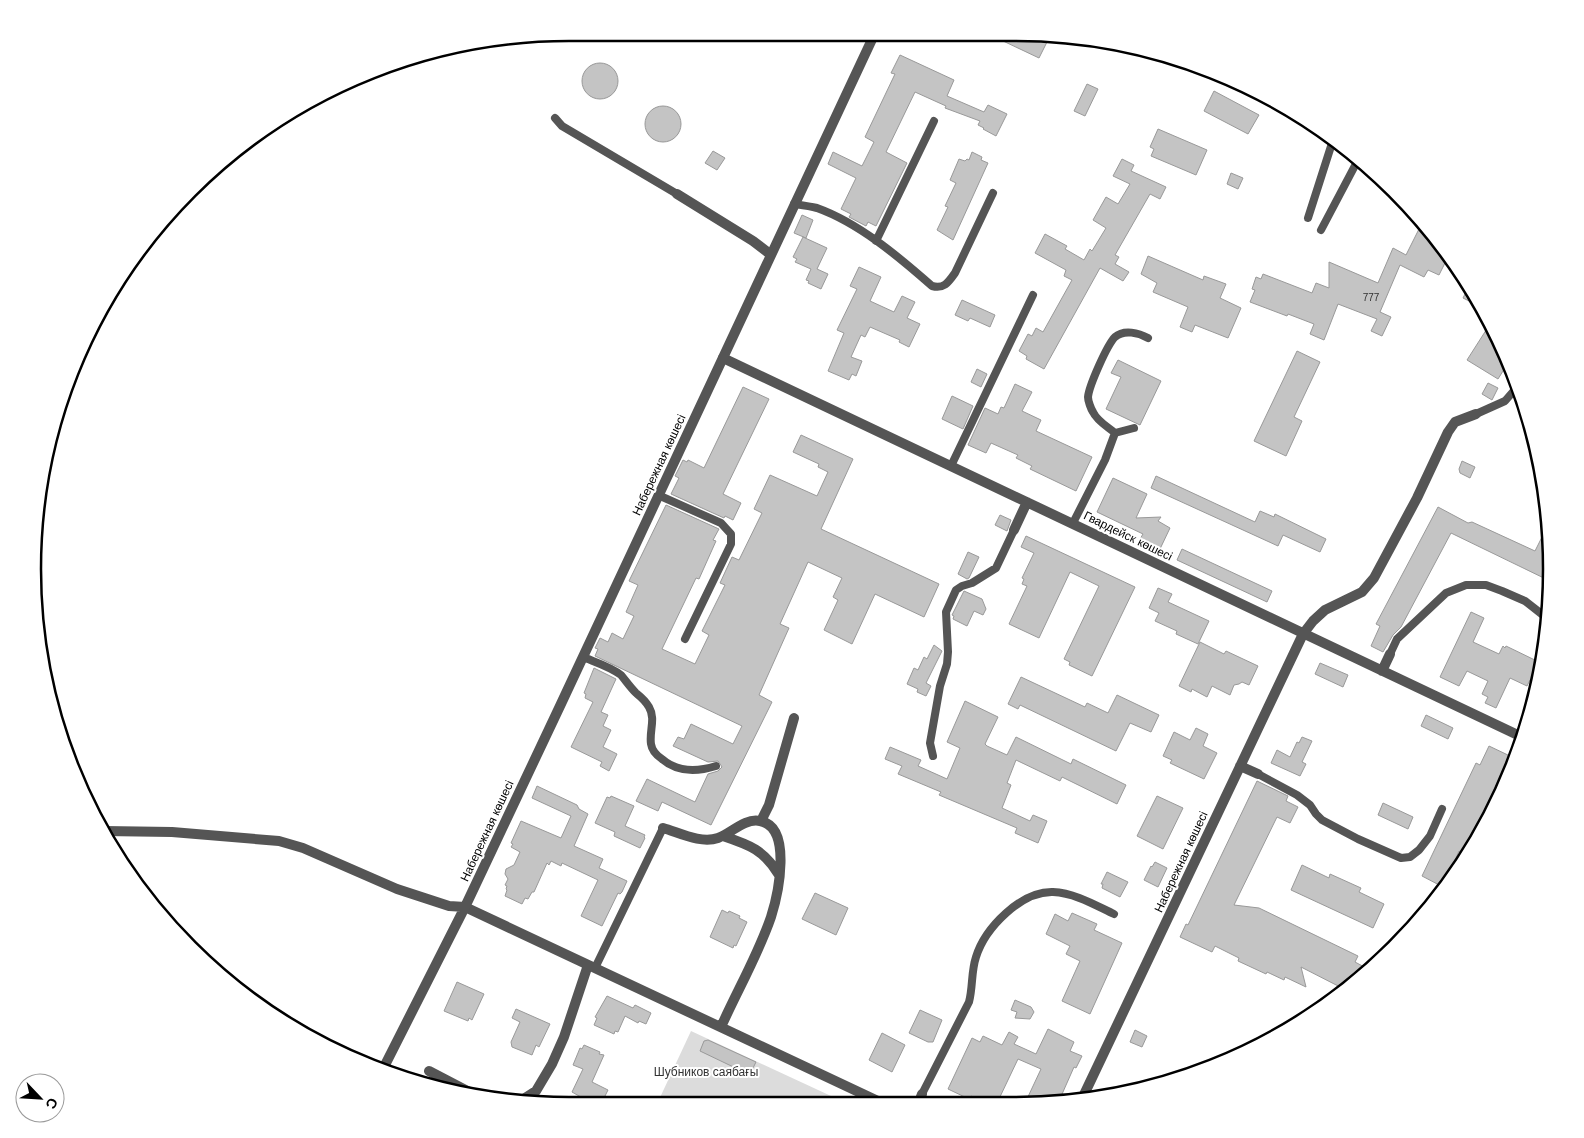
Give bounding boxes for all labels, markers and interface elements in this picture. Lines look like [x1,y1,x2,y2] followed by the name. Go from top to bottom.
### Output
[1363,292,1380,303] house number: 777
[629,412,689,518] street label: Набережная көшесі
[1081,508,1175,564] street label: Гвардейск көшесі
[457,778,517,884] street label: Набережная көшесі
[1151,809,1211,915] street label: Набережная көшесі
[654,1065,758,1079] park label: Шубников саябағы
[15,1073,65,1123] north arrow
[42,1096,61,1111] text: С

